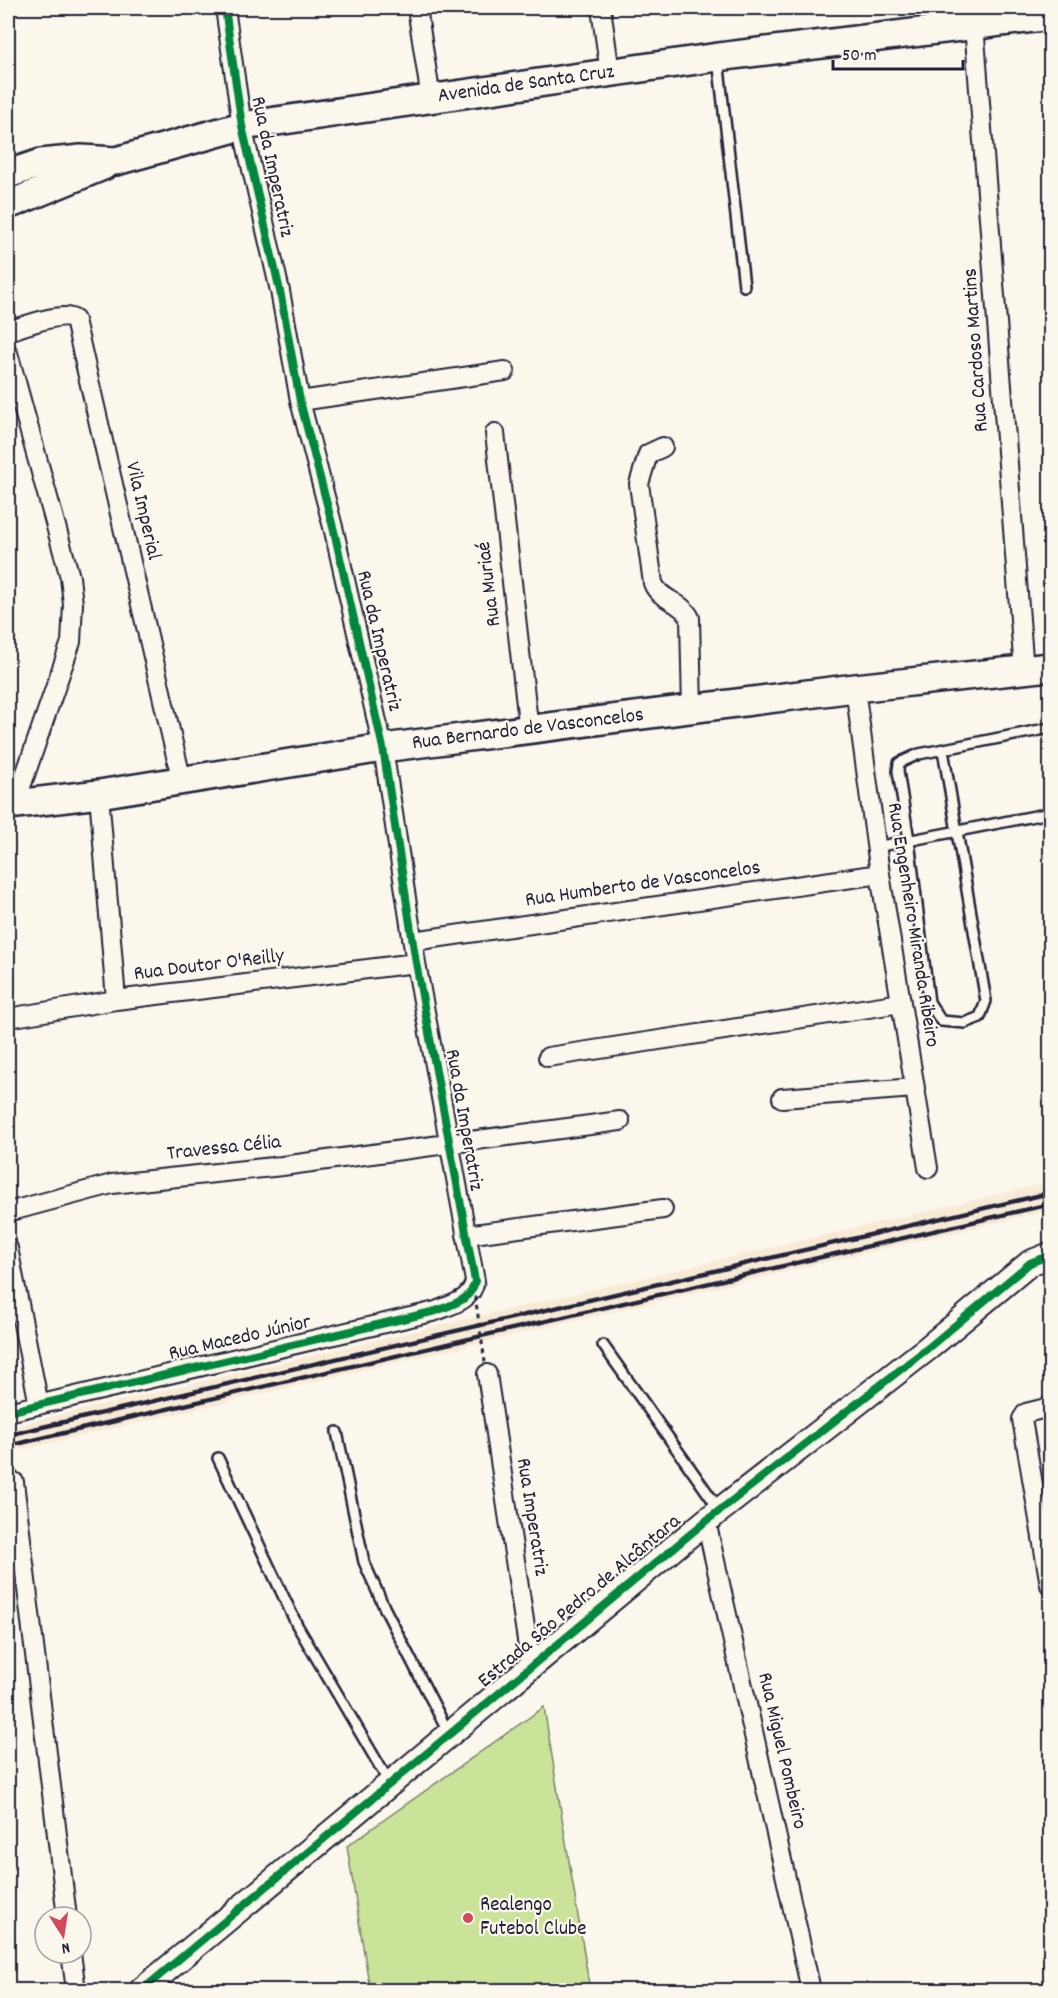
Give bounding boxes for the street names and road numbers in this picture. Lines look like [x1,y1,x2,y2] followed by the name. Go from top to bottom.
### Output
[436,58,616,112] street label: Avenida de Santa Cruz
[241,94,301,240] street label: Rua da Imperatriz
[956,267,998,433] street label: Rua Cardoso Martins
[116,459,168,563] street label: Vila Imperial
[470,540,510,628] street label: Rua Muriaé
[347,568,409,714] street label: Rua da Imperatriz
[410,701,646,759] street label: Rua Bernardo de Vasconcelos
[878,801,946,1049] street label: Rua Engenheiro Miranda Ribeiro
[523,854,763,916] street label: Rua Humberto de Vasconcelos
[132,942,286,990] street label: Rua Doutor O'Reilly
[436,1047,490,1193] street label: Rua da Imperatriz
[165,1128,284,1170] street label: Travessa Célia
[166,1308,314,1370] street label: Rua Macedo Júnior
[507,1456,555,1578] street label: Rua Imperatriz
[472,1507,689,1696] street label: Estrada São Pedro de Alcântara
[748,1670,814,1832] street label: Rua Miguel Pombeiro

